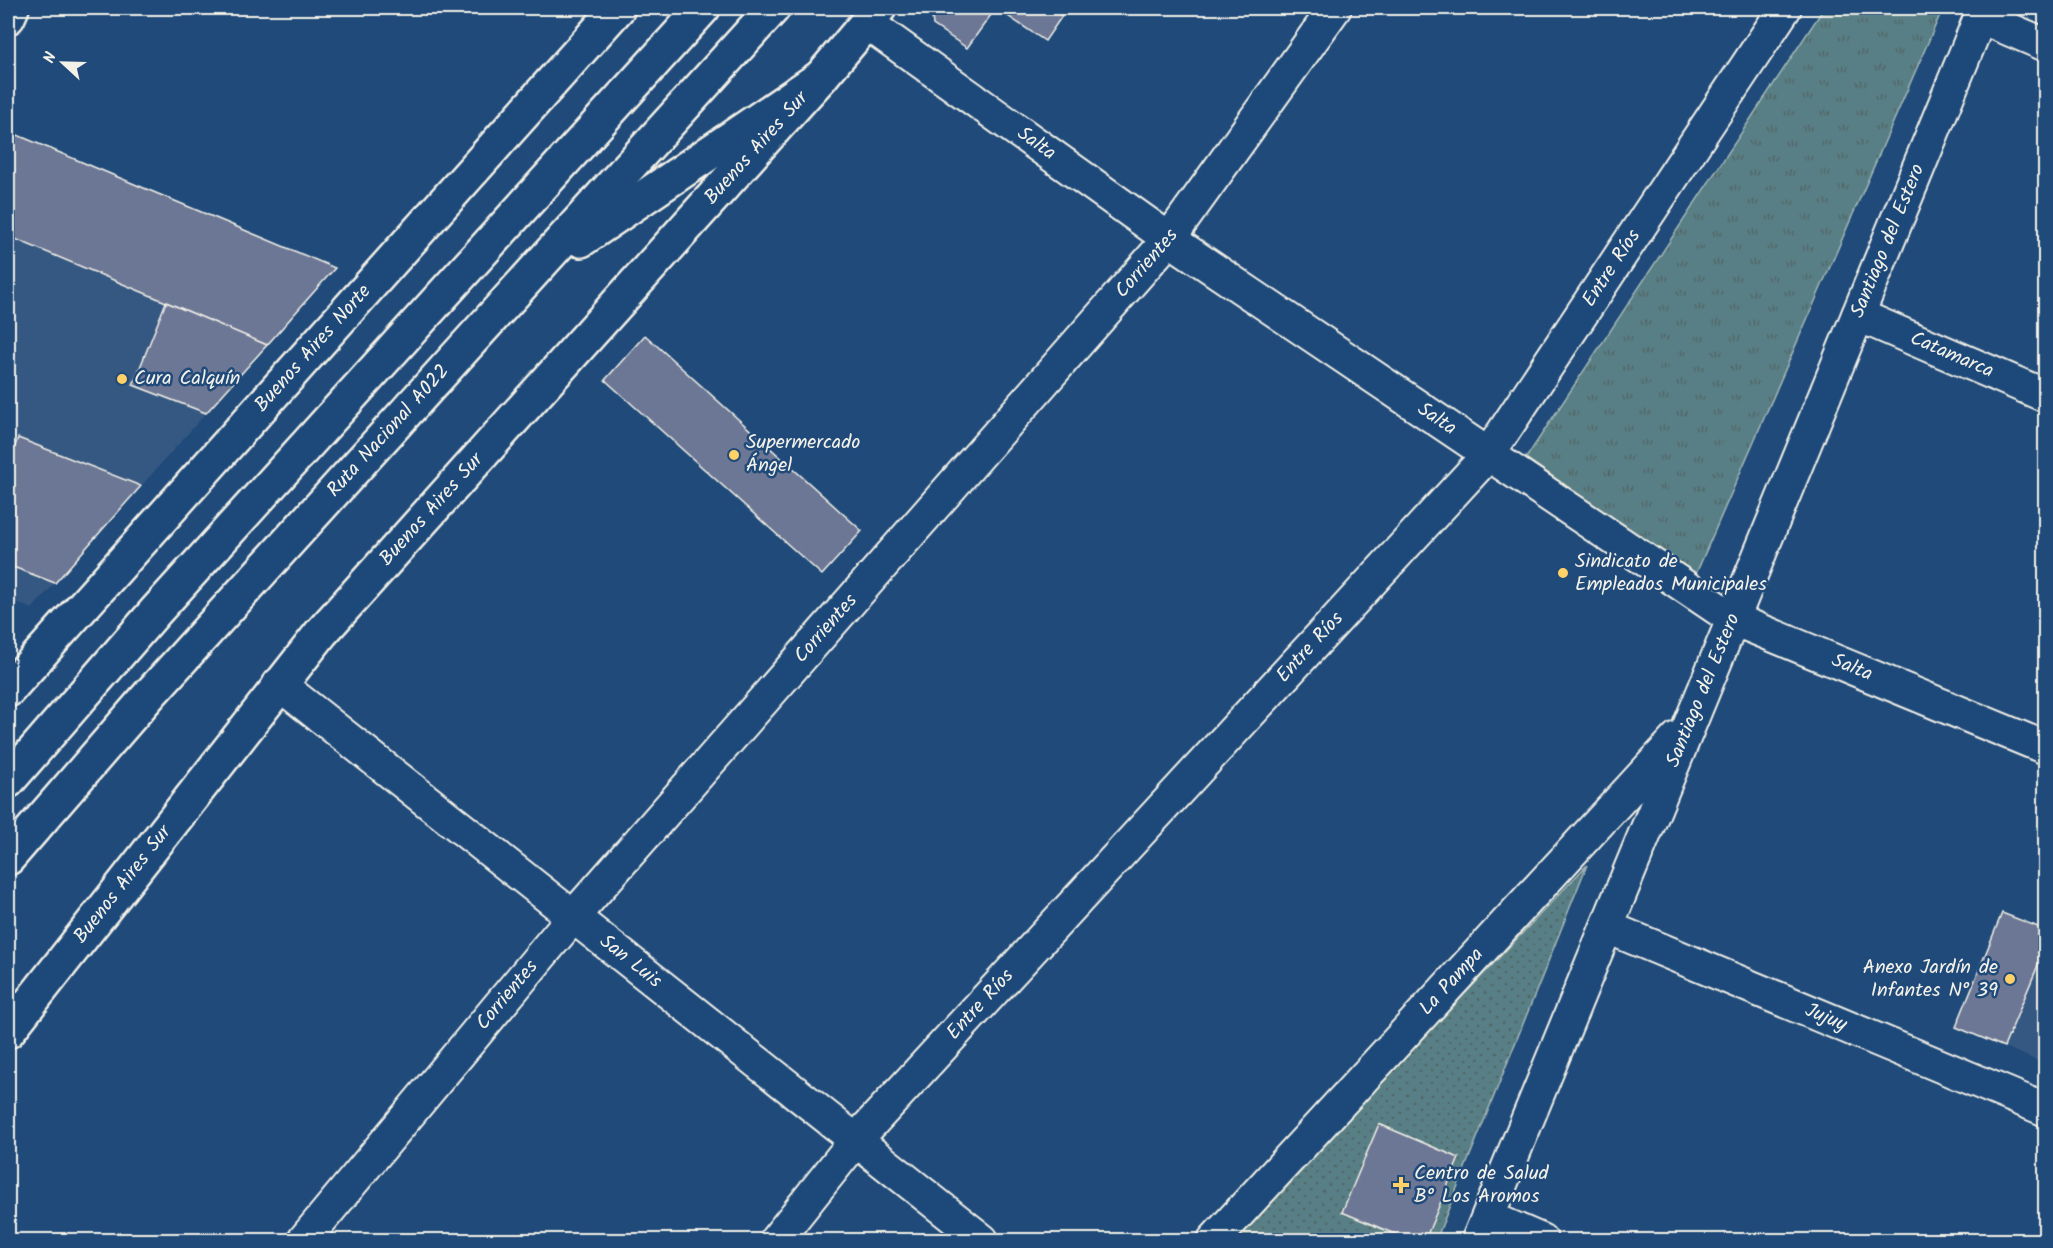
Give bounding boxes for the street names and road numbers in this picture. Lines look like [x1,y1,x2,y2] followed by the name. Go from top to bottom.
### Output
[697,83,818,213] street label: Buenos Aires Sur
[1010,119,1063,169] street label: Salta
[1842,159,1934,323] street label: Santiago del Estero
[1107,222,1187,306] street label: Corrientes
[1574,223,1650,314] street label: Entre Ríos
[247,277,380,420] street label: Buenos Aires Norte
[1905,323,1999,388] street label: Catamarca
[320,357,458,505] street label: Ruta Nacional A022
[1410,394,1463,444] street label: Salta
[372,445,493,574] street label: Buenos Aires Sur
[787,586,866,671] street label: Corrientes
[1269,604,1352,691] street label: Entre Ríos
[1658,609,1750,772] street label: Santiago del Estero
[1826,645,1877,691] street label: Salta
[66,817,181,951] street label: Buenos Aires Sur
[592,927,669,997] street label: San Luis
[1412,940,1492,1024] street label: La Pampa
[468,953,547,1038] street label: Corrientes
[939,961,1023,1048] street label: Entre Ríos
[1800,995,1852,1041] street label: Jujuy

